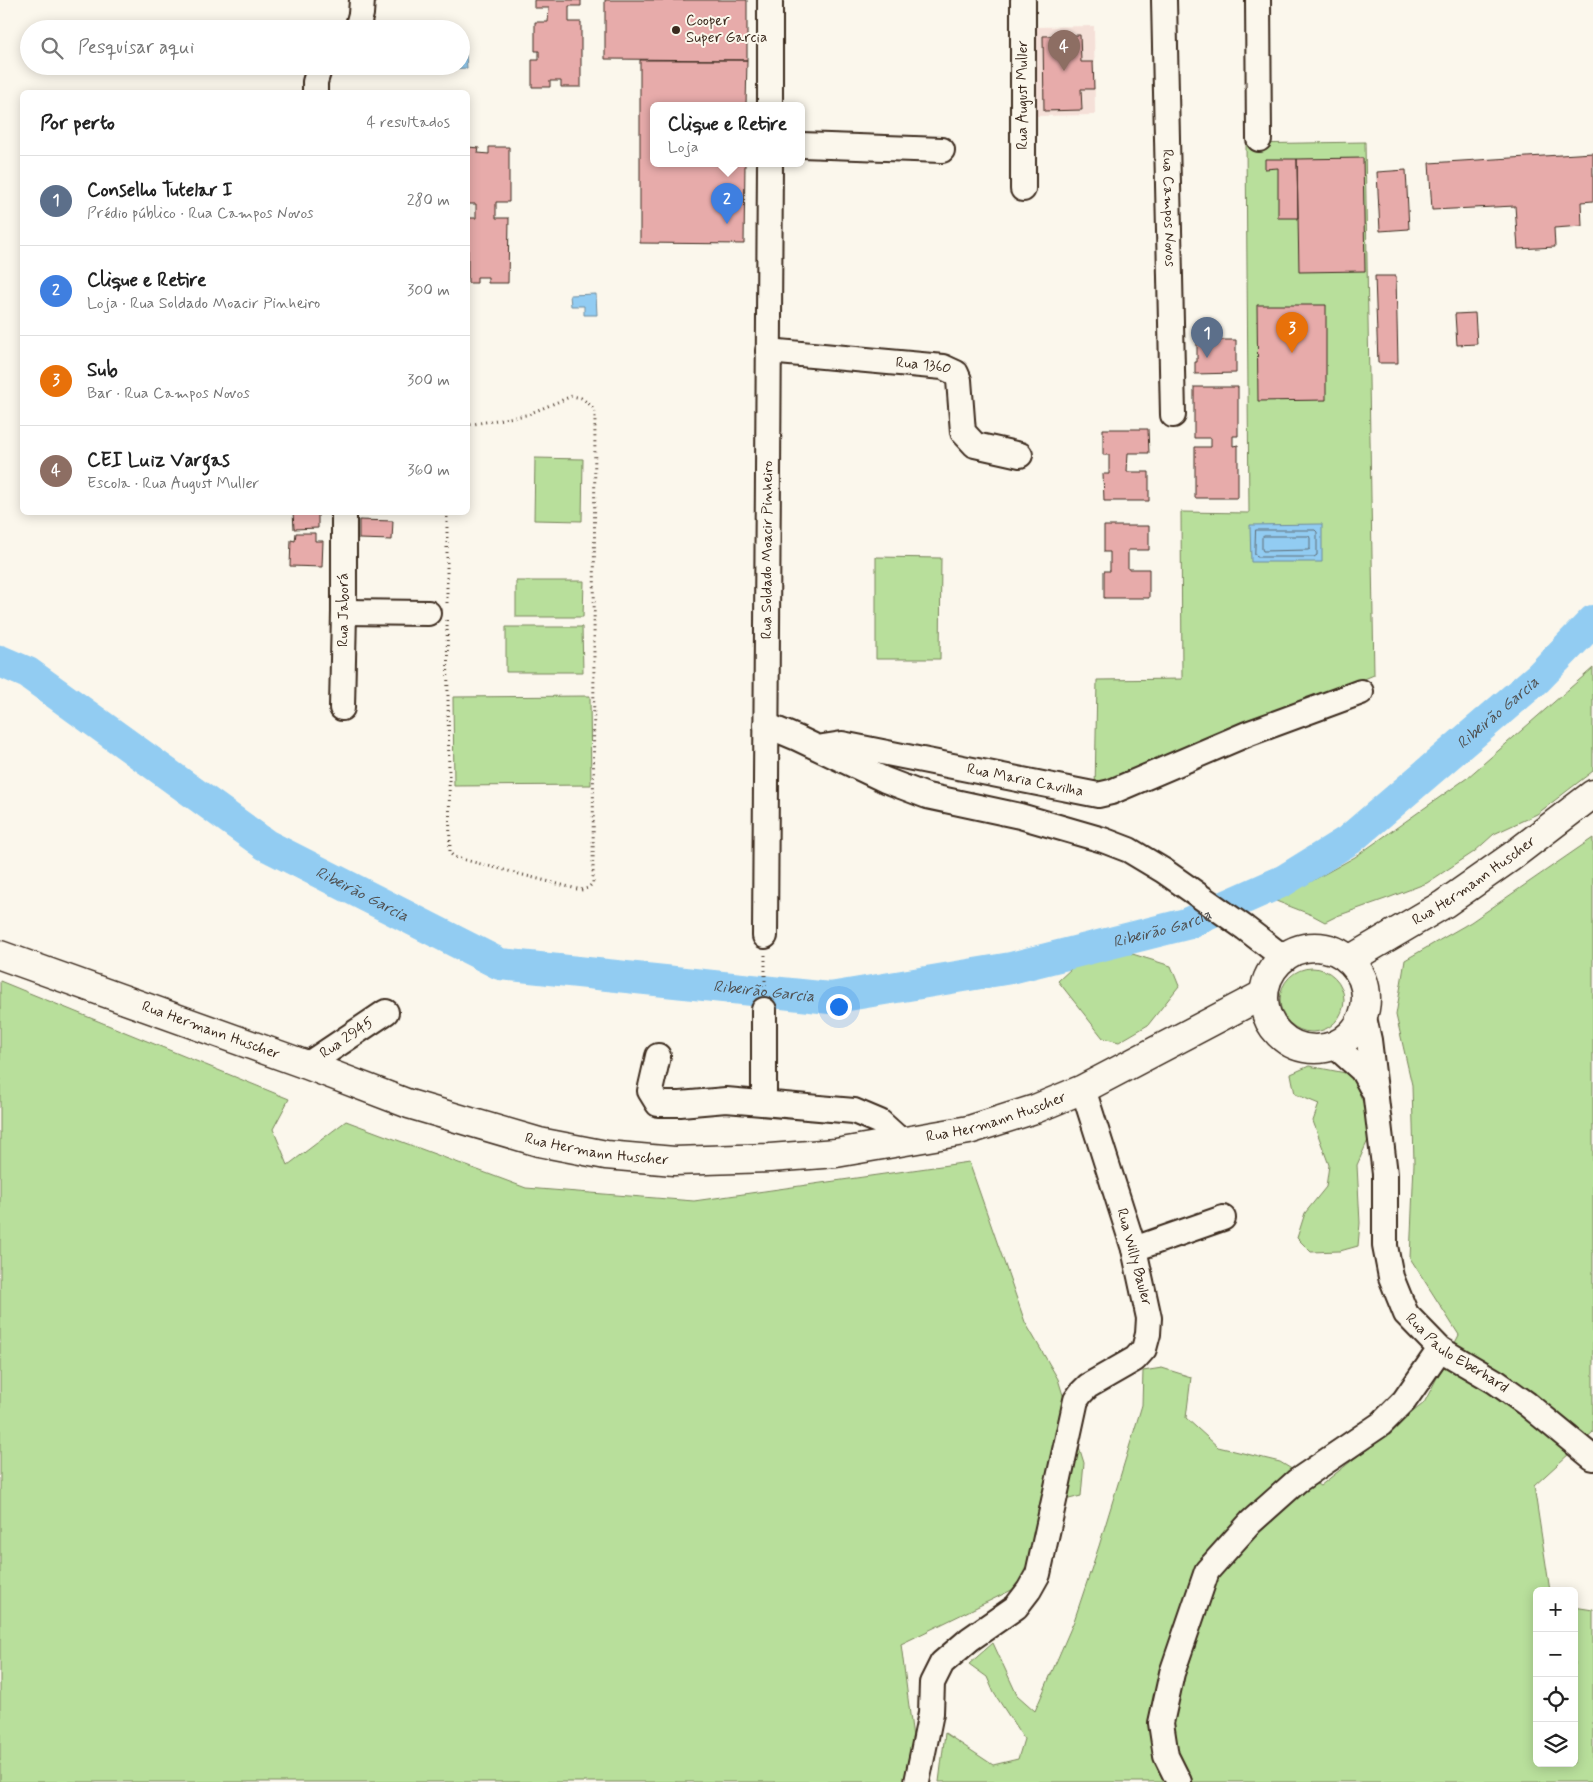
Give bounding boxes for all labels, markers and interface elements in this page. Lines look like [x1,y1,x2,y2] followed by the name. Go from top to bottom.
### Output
[686,11,767,48] place label: Cooper Super Garcia
[20,20,470,75] search box
[670,24,682,36] marker: Cooper Super Garcia
[1048,30,1080,71] pin: 4
[38,34,66,62] icon: search
[78,35,194,60] text: Pesquisar aqui
[1013,40,1033,150] street label: Rua August Muller
[650,102,805,167] popup
[40,109,115,137] text: Por perto
[366,112,450,133] text: 4 resultados
[668,112,787,137] text: Clique e Retire
[668,137,699,158] text: Loja
[1157,149,1180,267] street label: Rua Campos Novos
[87,178,233,203] text: Conselho Tutelar I
[711,183,743,224] pin: 2
[52,190,60,211] text: 1
[407,190,450,211] text: 280 m
[87,203,314,224] text: Prédio público · Rua Campos Novos
[87,268,206,293] text: Clique e Retire
[52,280,60,301] text: 2
[407,280,450,301] text: 300 m
[87,293,320,314] text: Loja · Rua Soldado Moacir Pinheiro
[1276,312,1308,353] pin: 3
[1191,317,1223,358] pin: 1
[895,353,954,379] street label: Rua 1360
[87,358,118,383] text: Sub
[52,370,60,391] text: 3
[407,370,450,391] text: 300 m
[87,383,250,404] text: Bar · Rua Campos Novos
[87,448,230,473] text: CEI Luiz Vargas
[51,460,61,481] text: 4
[407,460,450,481] text: 360 m
[757,461,778,639] street label: Rua Soldado Moacir Pinheiro
[87,473,259,494] text: Escola · Rua August Muller
[333,573,354,647] street label: Rua Jaborá
[1452,671,1543,754] water label: Ribeirão Garcia
[965,759,1085,802] street label: Rua Maria Cavilha
[1409,832,1540,930] street label: Rua Hermann Huscher
[312,861,412,926] water label: Ribeirão Garcia
[1110,904,1215,953] water label: Ribeirão Garcia
[712,976,816,1007] water label: Ribeirão Garcia
[826,994,852,1020] your location
[139,997,283,1065] street label: Rua Hermann Huscher
[316,1013,378,1064] street label: Rua 2945
[925,1087,1069,1147] street label: Rua Hermann Huscher
[522,1128,669,1170] street label: Rua Hermann Huscher
[1111,1206,1157,1308] street label: Rua Willy Bauler
[1401,1309,1513,1398] street label: Rua Paulo Eberhard
[1533,1587,1578,1767] map controls
[1533,1587,1578,1632] button: +
[1533,1632,1578,1677] button: −
[1533,1677,1578,1722] button: locate
[1533,1722,1578,1767] button: layers

